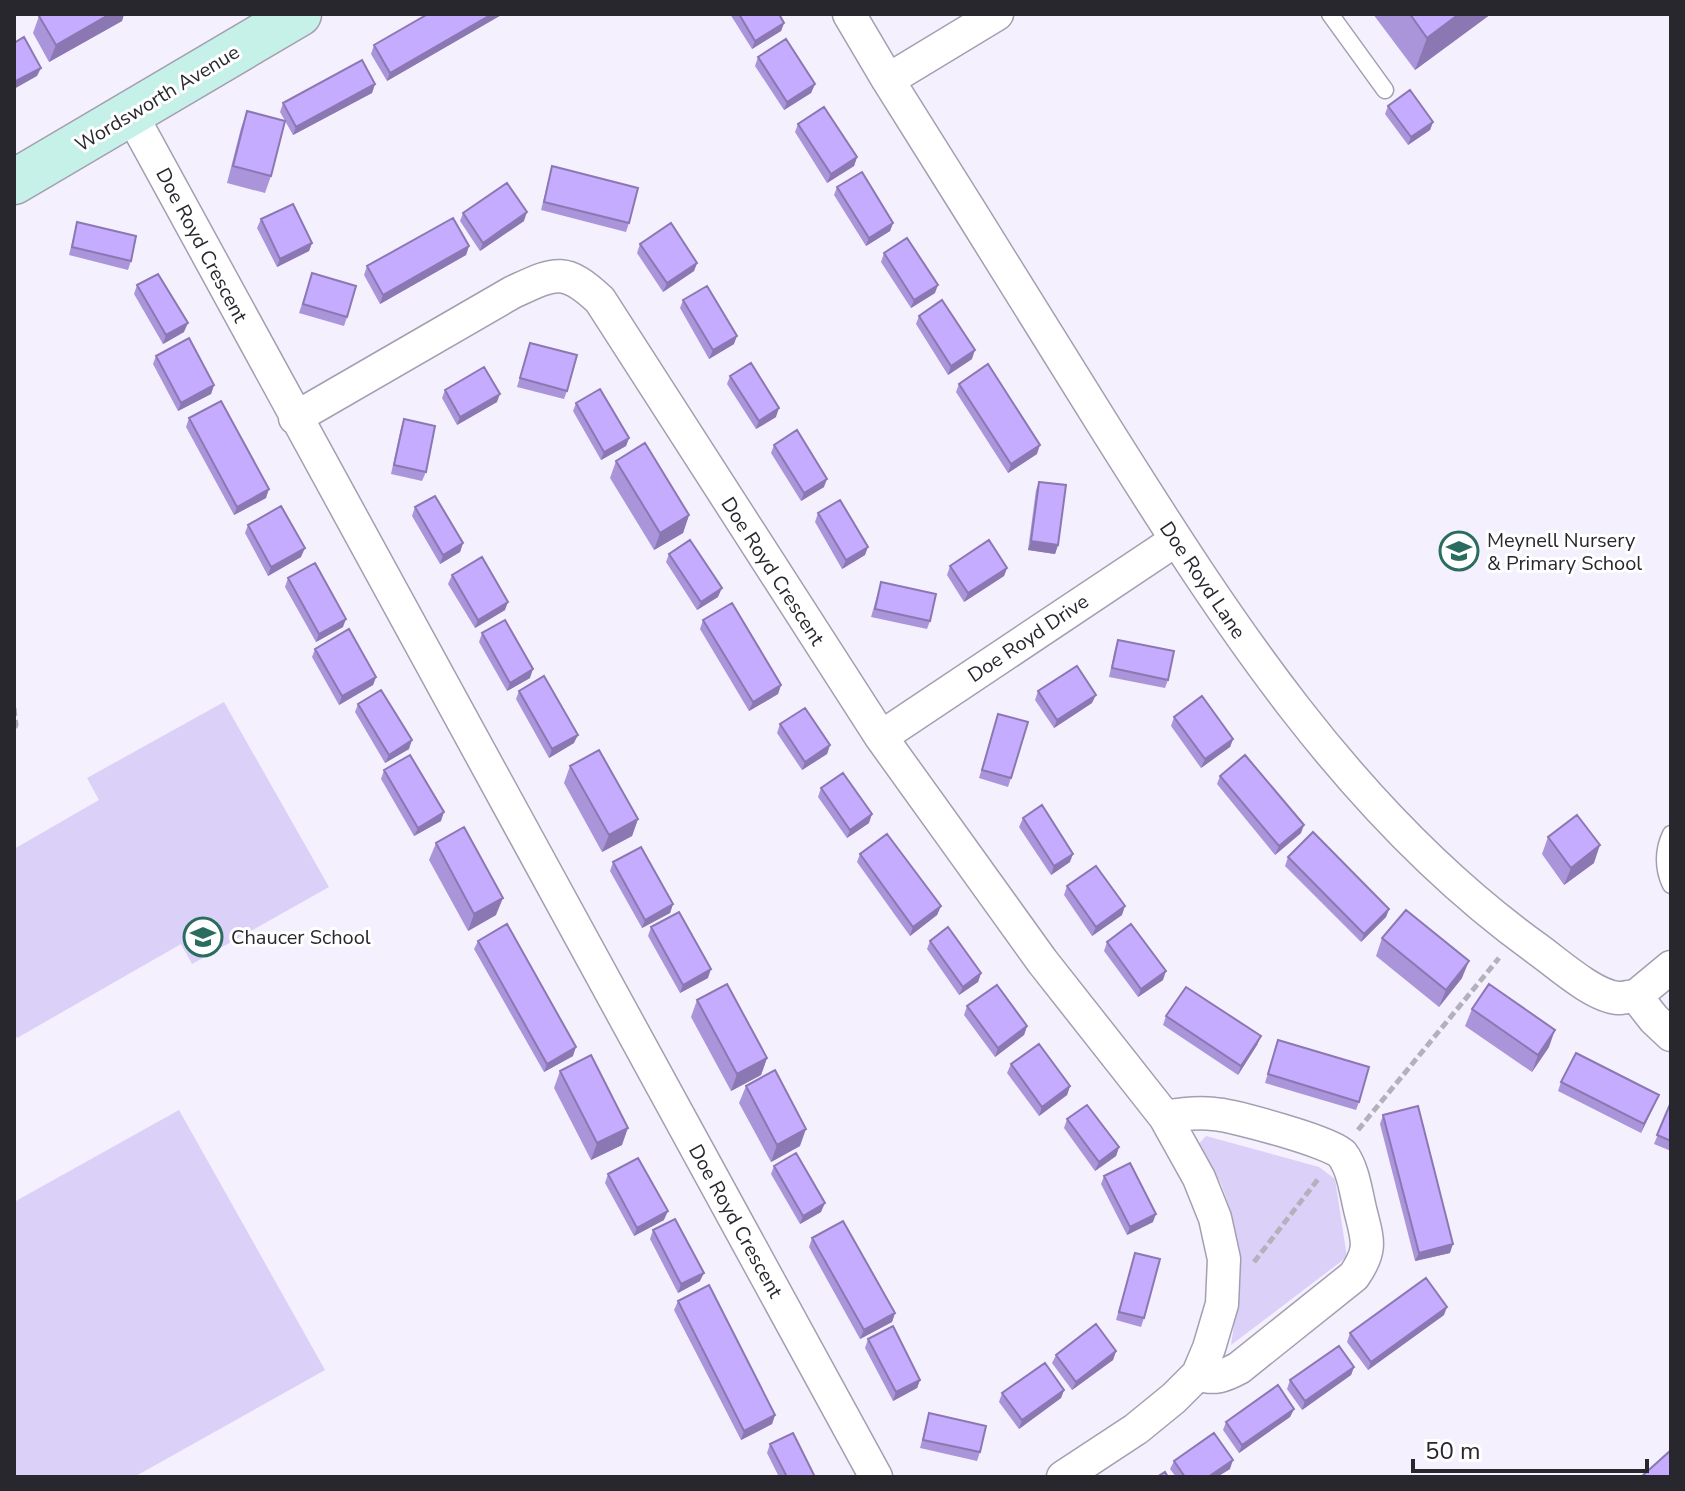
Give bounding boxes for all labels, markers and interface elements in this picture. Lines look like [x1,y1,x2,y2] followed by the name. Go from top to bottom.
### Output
[70,39,244,158] street label: Wordsworth Avenue
[149,163,254,328] street label: Doe Royd Crescent
[715,492,831,651] street label: Doe Royd Crescent
[1153,516,1252,644] street label: Doe Royd Lane
[1487,527,1642,577] place label: Meynell Nursery & Primary School
[1438,530,1480,572] school or university icon: Meynell Nursery & Primary School
[963,588,1094,689] street label: Doe Royd Drive
[182,916,224,958] school or university icon: Chaucer School
[231,924,371,951] place label: Chaucer School
[682,1140,789,1304] street label: Doe Royd Crescent
[1413,1423,1647,1473] scale bar
[1425,1435,1481,1467] text: 50 m

